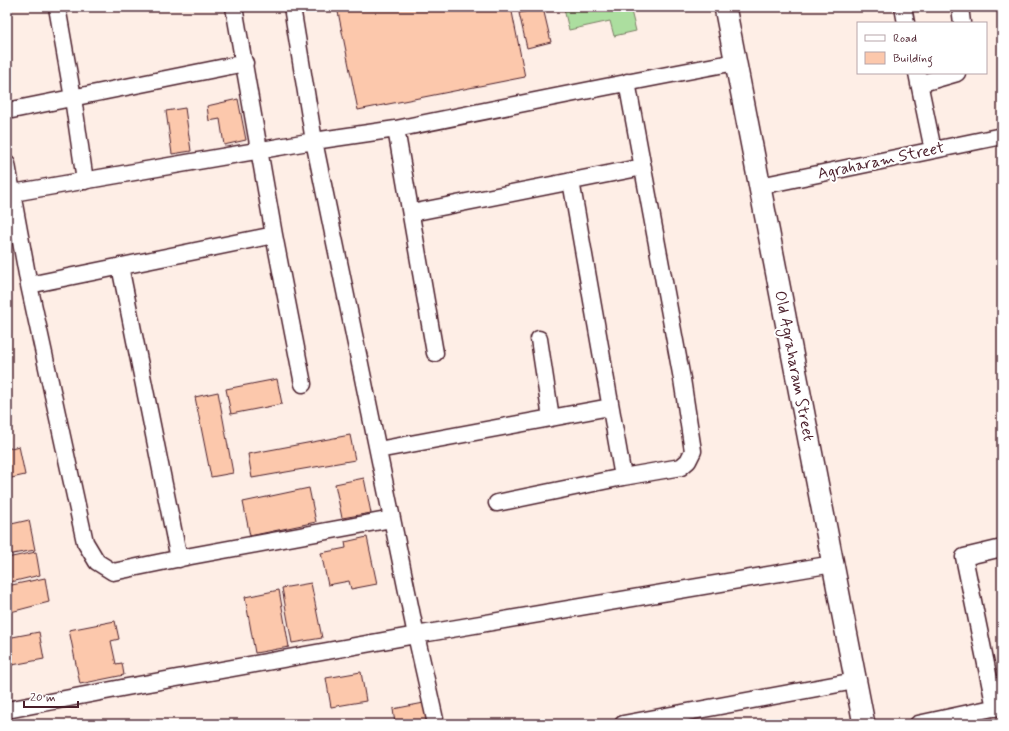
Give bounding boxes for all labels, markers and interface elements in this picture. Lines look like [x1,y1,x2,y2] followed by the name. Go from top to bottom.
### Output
[857,22,987,74] legend
[893,31,917,47] text: Road
[893,51,933,68] text: Building
[816,137,947,185] street label: Agraharam Street
[768,289,819,443] street label: Old Agraharam Street
[24,683,78,709] scale bar
[30,690,56,706] text: 20 m

